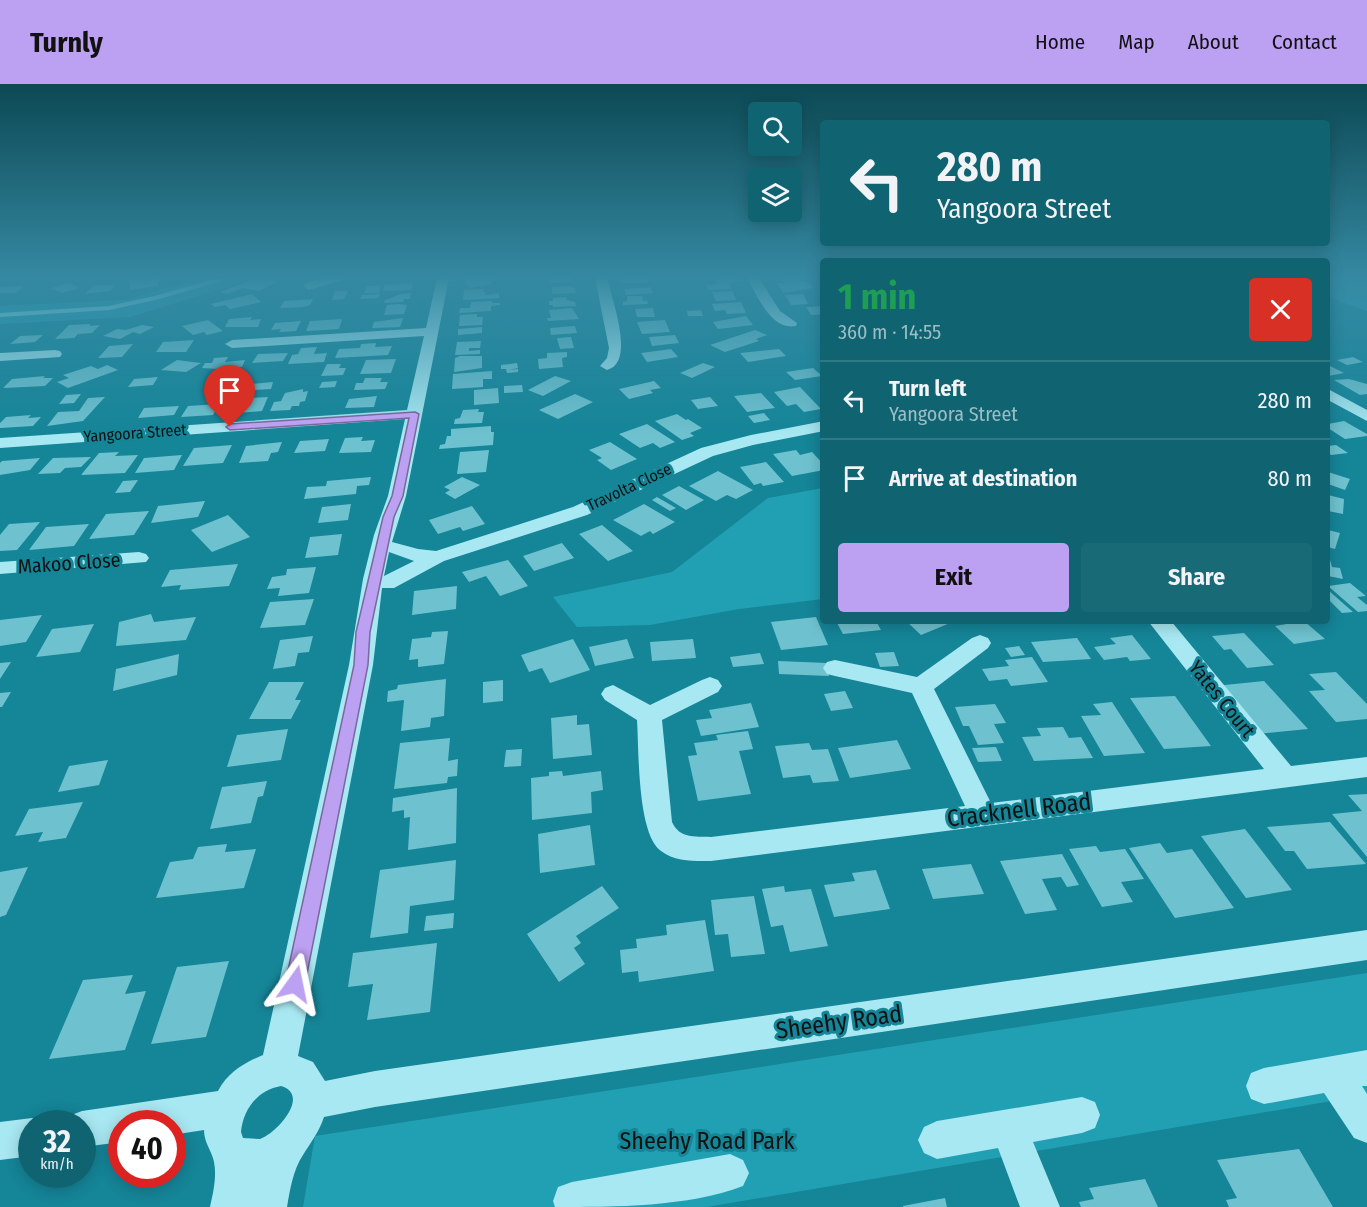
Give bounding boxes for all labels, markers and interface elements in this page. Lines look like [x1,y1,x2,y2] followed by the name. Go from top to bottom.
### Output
[30,26,103,59] text: Turnly
[1035,29,1085,55] text: Home
[1118,29,1155,55] text: Map
[1188,29,1239,55] text: About
[1272,29,1337,55] text: Contact
[748,102,802,222] map controls
[748,102,802,156] button: search
[937,142,1042,192] text: 280 m
[838,144,916,222] icon: left
[748,168,802,222] button: layers
[937,193,1111,225] text: Yangoora Street
[838,275,916,319] text: 1 min
[1249,278,1312,341] button: close
[838,320,941,344] text: 360 m · 14:55
[204,365,255,427] pin
[213,374,246,407] icon: arrive
[889,375,967,402] text: Turn left
[838,384,871,417] icon: left
[1258,387,1312,414] text: 280 m
[889,402,1018,426] text: Yangoora Street
[83,420,188,446] street label: Yangoora Street
[584,459,674,515] street label: Travolta Close
[838,462,871,495] icon: arrive
[889,465,1077,492] text: Arrive at destination
[1267,465,1312,492] text: 80 m
[838,543,1069,612] button: Exit
[1081,543,1312,612] button: Share
[17,547,121,579] street label: Makoo Close
[1184,656,1260,743] street label: Yates Court
[945,787,1093,833] street label: Cracknell Road
[263,952,327,1016] position arrow
[774,999,904,1045] street label: Sheehy Road
[108,1110,186,1188] speed limit sign: 40
[43,1124,71,1160] text: 32
[619,1127,795,1155] park label: Sheehy Road Park
[40,1155,74,1173] text: km/h

